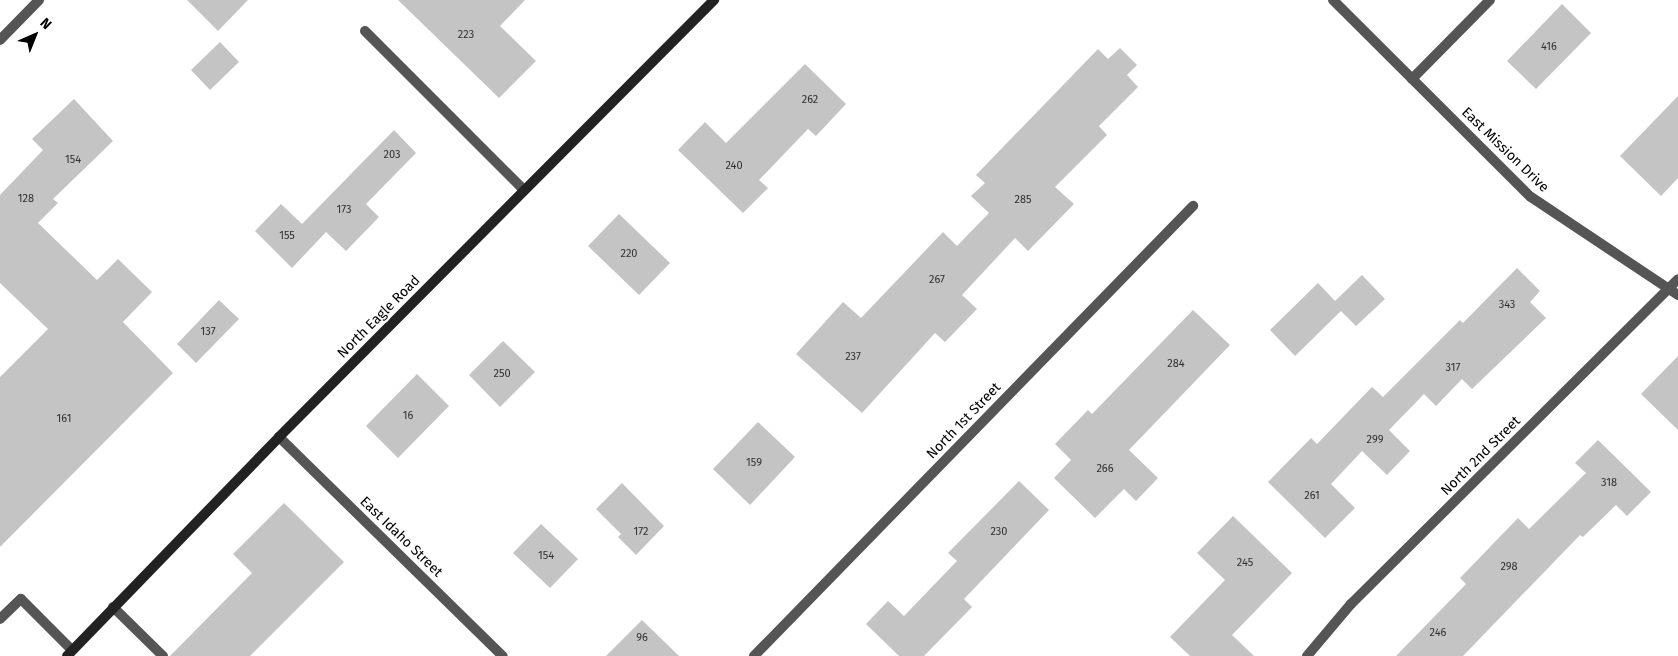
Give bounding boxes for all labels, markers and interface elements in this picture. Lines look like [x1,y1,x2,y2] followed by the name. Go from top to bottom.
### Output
[10,10,60,60] north arrow
[37,15,55,33] text: N
[458,28,474,42] house number: 223
[1541,40,1557,54] house number: 416
[802,93,818,107] house number: 262
[1458,104,1552,196] street label: East Mission Drive
[384,148,400,162] house number: 203
[65,153,81,167] house number: 154
[725,159,743,173] house number: 240
[18,192,34,206] house number: 128
[1014,193,1032,207] house number: 285
[336,203,352,217] house number: 173
[279,229,295,243] house number: 155
[620,247,638,261] house number: 220
[334,272,424,362] street label: North Eagle Road
[929,273,945,287] house number: 267
[1499,298,1515,312] house number: 343
[200,325,216,339] house number: 137
[845,350,861,364] house number: 237
[1167,357,1185,371] house number: 284
[1446,361,1460,375] house number: 317
[493,367,511,381] house number: 250
[923,379,1005,463] street label: North 1st Street
[403,409,413,423] house number: 16
[57,412,71,426] house number: 161
[1438,413,1524,499] street label: North 2nd Street
[1367,433,1383,447] house number: 299
[746,456,762,470] house number: 159
[1096,462,1114,476] house number: 266
[1601,476,1617,490] house number: 318
[1304,489,1320,503] house number: 261
[356,493,446,581] street label: East Idaho Street
[634,525,648,539] house number: 172
[990,525,1008,539] house number: 230
[538,549,554,563] house number: 154
[1237,556,1253,570] house number: 245
[1500,560,1518,574] house number: 298
[1430,626,1446,640] house number: 246
[636,631,648,645] house number: 96

